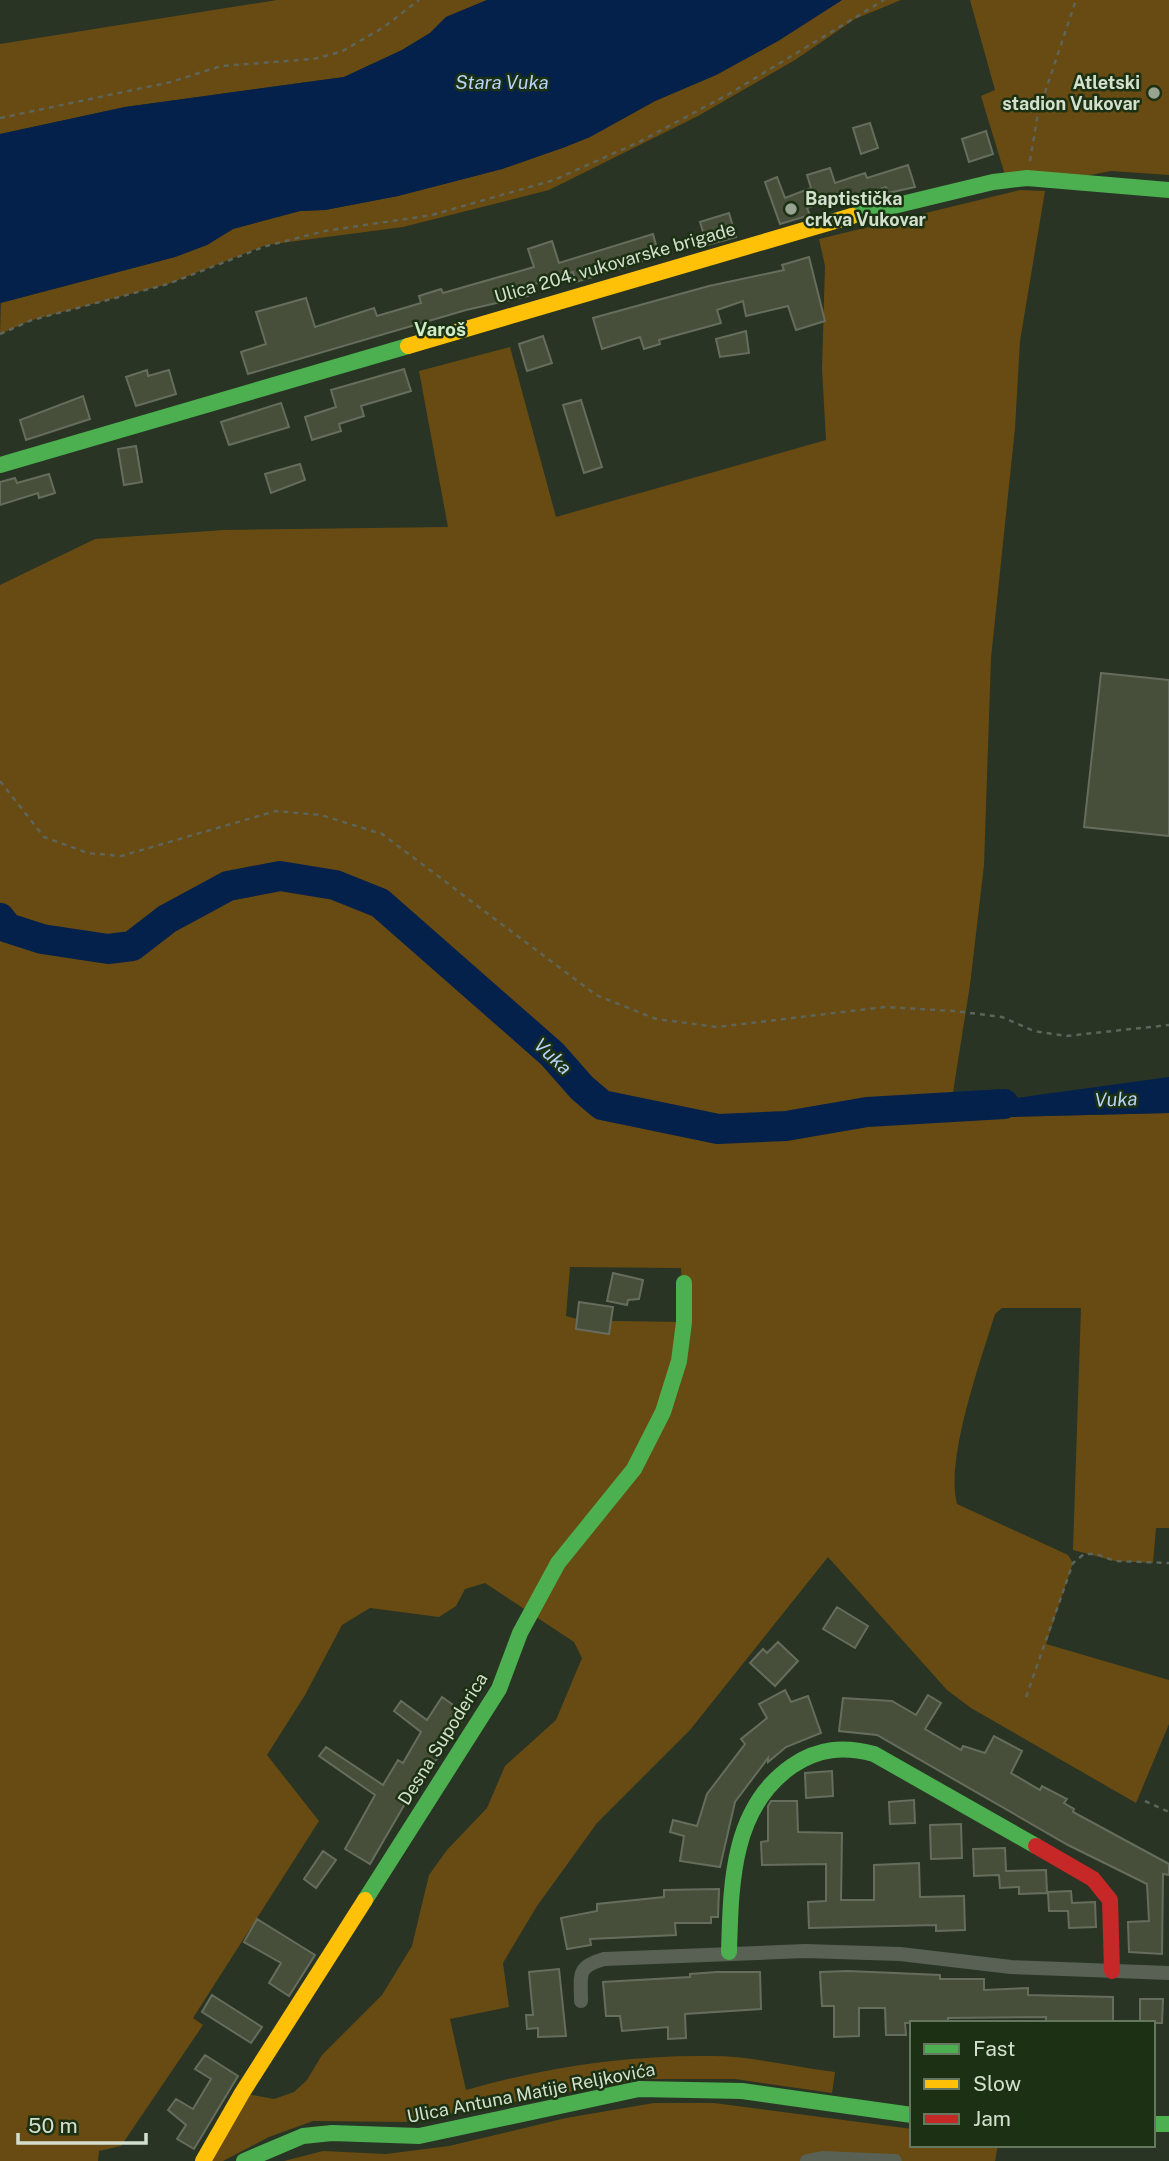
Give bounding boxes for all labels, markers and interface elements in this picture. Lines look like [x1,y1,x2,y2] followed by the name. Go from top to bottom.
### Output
[455,71,549,93] water label: Stara Vuka
[1002,72,1141,114] place label: Atletski stadion Vukovar
[1146,85,1162,101] marker: Atletski stadion Vukovar
[805,188,927,230] place label: Baptistička crkva Vukovar
[783,201,799,217] marker: Baptistička crkva Vukovar
[492,218,738,307] street label: Ulica 204. vukovarske brigade
[414,318,466,340] district label: Varoš
[530,1033,576,1079] water label: Vuka
[1094,1087,1138,1111] water label: Vuka
[393,1669,492,1809] street label: Desna Supoderica
[910,2021,1155,2147] legend
[973,2036,1015,2061] text: Fast
[405,2058,657,2127] street label: Ulica Antuna Matije Reljkovića
[973,2071,1021,2096] text: Slow
[18,2102,145,2146] scale bar
[973,2106,1011,2131] text: Jam
[28,2113,78,2138] text: 50 m

